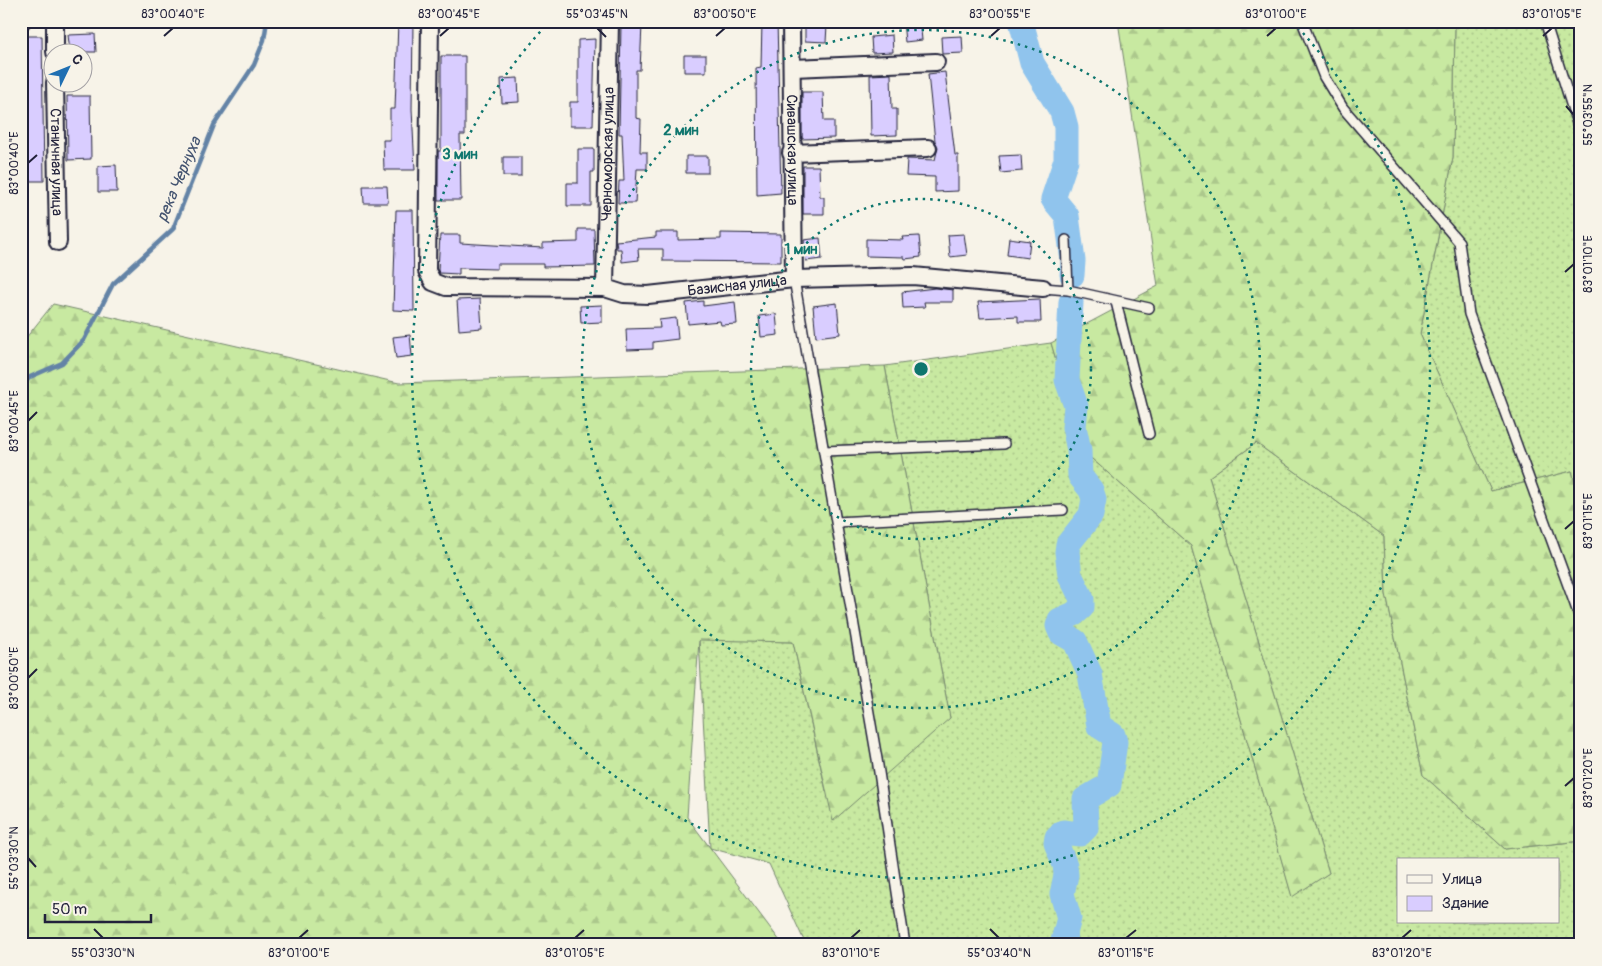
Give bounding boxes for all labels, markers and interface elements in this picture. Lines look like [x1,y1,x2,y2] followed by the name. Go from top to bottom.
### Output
[141,7,205,22] text: 83°00'40"E
[418,7,480,22] text: 83°00'45"E
[566,7,628,22] text: 55°03'45"N
[694,7,756,22] text: 83°00'50"E
[970,7,1030,22] text: 83°00'55"E
[1246,7,1306,22] text: 83°01'00"E
[1522,7,1582,22] text: 83°01'05"E
[42,42,92,92] north arrow
[68,51,87,69] text: С
[1581,84,1596,146] text: 55°03'55"N
[597,87,619,221] street label: Черноморская улица
[782,94,802,206] street label: Сивашская улица
[45,108,67,216] street label: Станичная улица
[663,121,699,140] text: 2 мин
[7,131,22,195] text: 83°00'40"E
[152,133,206,225] water label: река Чернуха
[442,145,478,164] text: 3 мин
[1581,235,1596,293] text: 83°01'10"E
[784,240,818,259] text: 1 мин
[686,271,788,301] street label: Базисная улица
[912,360,930,378] centre of rings
[7,390,22,452] text: 83°00'45"E
[1581,493,1596,549] text: 83°01'15"E
[7,647,22,709] text: 83°00'50"E
[1581,748,1596,808] text: 83°01'20"E
[7,826,22,890] text: 55°03'30"N
[1397,858,1560,924] legend
[1442,870,1482,889] text: Улица
[45,891,151,923] scale bar
[1442,894,1489,913] text: Здание
[52,900,87,919] text: 50 m
[71,946,135,961] text: 55°03'30"N
[269,946,329,961] text: 83°01'00"E
[545,946,605,961] text: 83°01'05"E
[822,946,880,961] text: 83°01'10"E
[967,946,1031,961] text: 55°03'40"N
[1098,946,1154,961] text: 83°01'15"E
[1372,946,1432,961] text: 83°01'20"E

